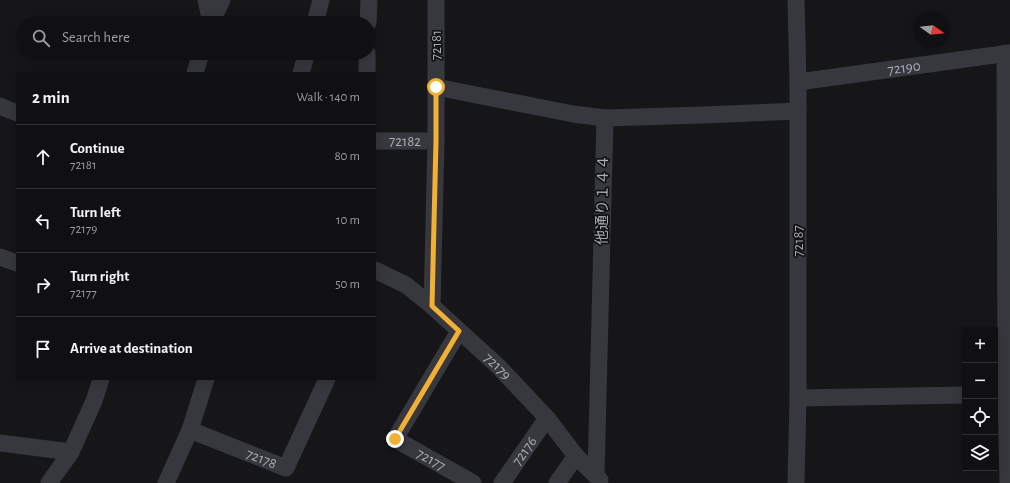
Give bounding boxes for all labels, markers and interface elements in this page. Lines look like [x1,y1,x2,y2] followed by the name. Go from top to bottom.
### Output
[914,12,950,48] north arrow
[16,16,376,60] search box
[30,27,52,49] icon: search
[62,30,130,45] text: Search here
[429,30,444,60] street label: 72181
[887,58,922,77] street label: 72190
[427,78,445,96] route start
[32,89,70,106] text: 2 min
[297,91,360,104] text: Walk · 140 m
[389,134,421,149] street label: 72182
[70,141,125,156] text: Continue
[32,146,54,168] icon: ahead
[334,150,360,163] text: 80 m
[594,155,611,245] street label: 他通り１４４
[70,159,96,172] text: 72181
[70,205,121,220] text: Turn left
[32,210,54,232] icon: left
[336,214,360,227] text: 10 m
[70,223,97,236] text: 72179
[791,225,806,257] street label: 72187
[70,269,129,284] text: Turn right
[32,274,54,296] icon: right
[335,278,360,291] text: 50 m
[70,287,97,300] text: 72177
[962,327,998,471] map controls
[962,327,998,363] button: +
[32,338,54,360] icon: arrive
[70,341,193,356] text: Arrive at destination
[481,350,514,383] street label: 72179
[962,363,998,399] button: −
[962,399,998,435] button: locate
[386,430,404,448] route end
[509,434,539,468] street label: 72176
[962,435,998,471] button: layers
[414,445,448,473] street label: 72177
[244,446,279,471] street label: 72178

